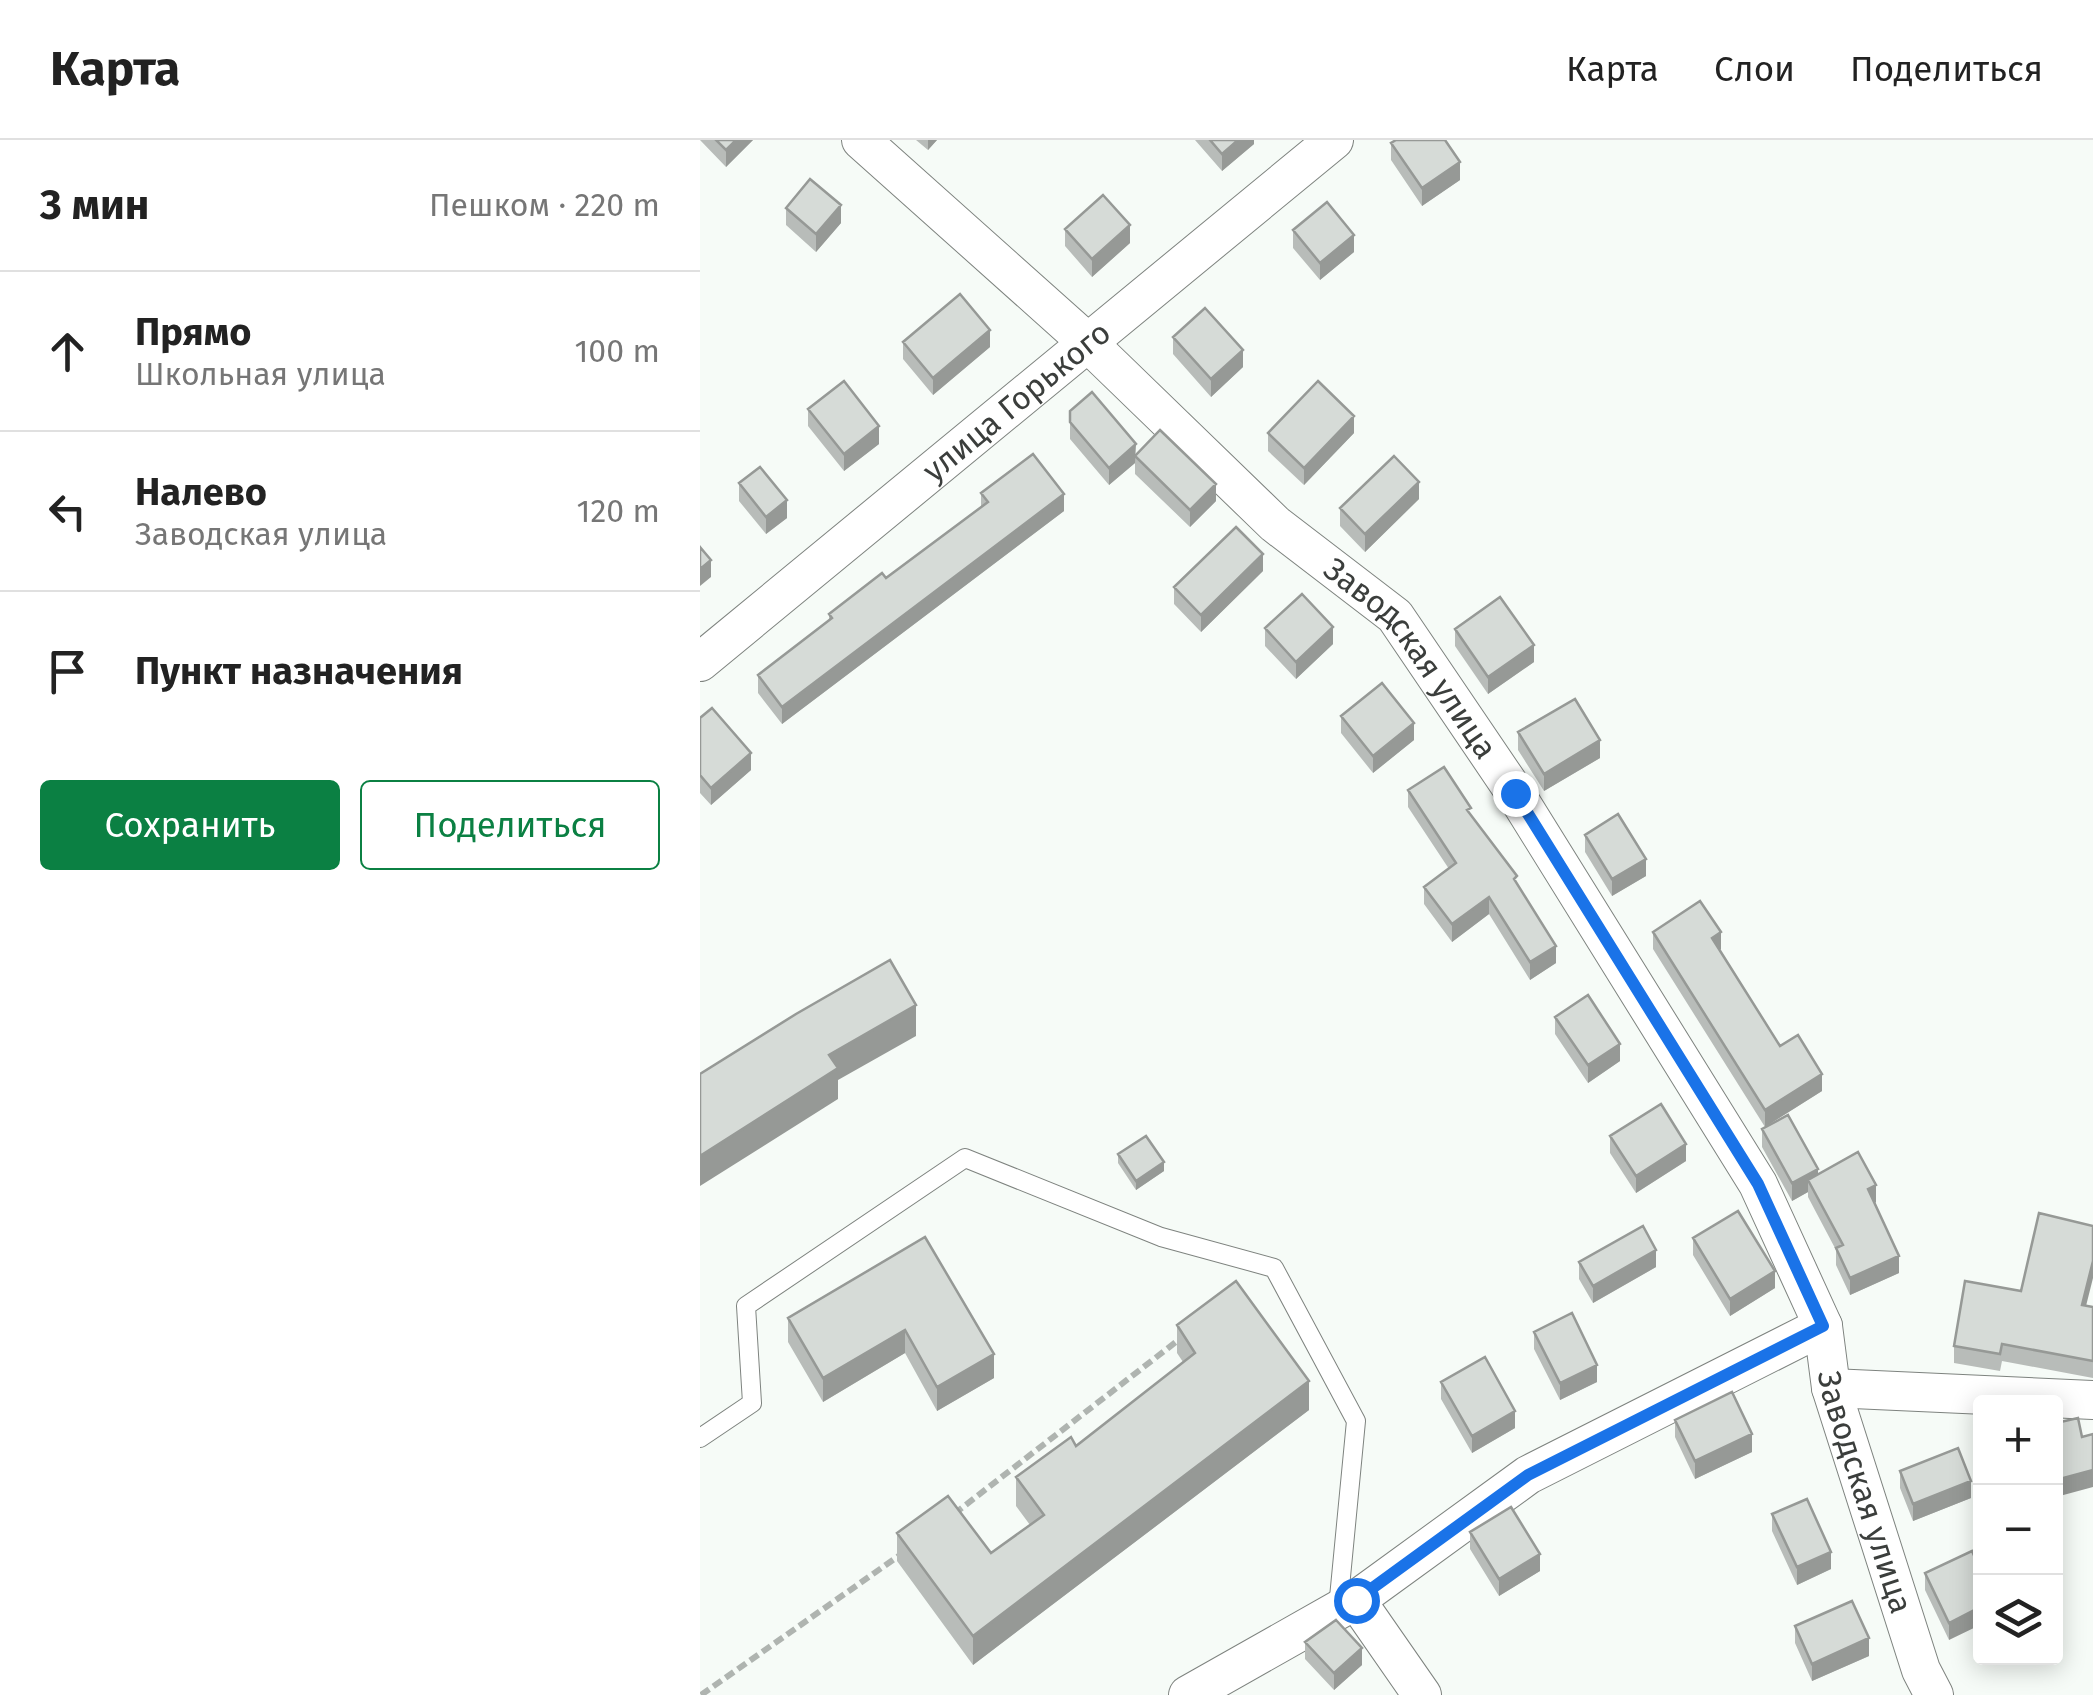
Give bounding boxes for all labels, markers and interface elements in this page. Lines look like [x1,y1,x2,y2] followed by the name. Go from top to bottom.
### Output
[50,40,180,98] text: Карта
[1566,48,1659,90] text: Карта
[1714,48,1795,90] text: Слои
[1850,48,2043,90] text: Поделиться
[40,180,149,230] text: 3 мин
[429,186,660,224] text: Пешком · 220 m
[135,309,251,355] text: Прямо
[915,313,1118,490] street label: улица Горького
[40,324,95,379] icon: ahead
[575,332,660,370] text: 100 m
[135,355,386,393] text: Школьная улица
[135,469,267,515] text: Налево
[40,484,95,539] icon: left
[577,492,660,530] text: 120 m
[135,515,387,553] text: Заводская улица
[1317,550,1505,766] street label: Заводская улица
[40,644,95,699] icon: arrive
[135,648,463,694] text: Пункт назначения
[1493,771,1539,817] route end
[40,780,340,870] button: Сохранить
[360,780,660,870] button: Поделиться
[1810,1369,1921,1618] street label: Заводская улица
[1973,1395,2063,1665] map controls
[1973,1395,2063,1485] button: +
[1973,1485,2063,1575] button: −
[1973,1575,2063,1665] button: layers
[1334,1578,1380,1624] route start

